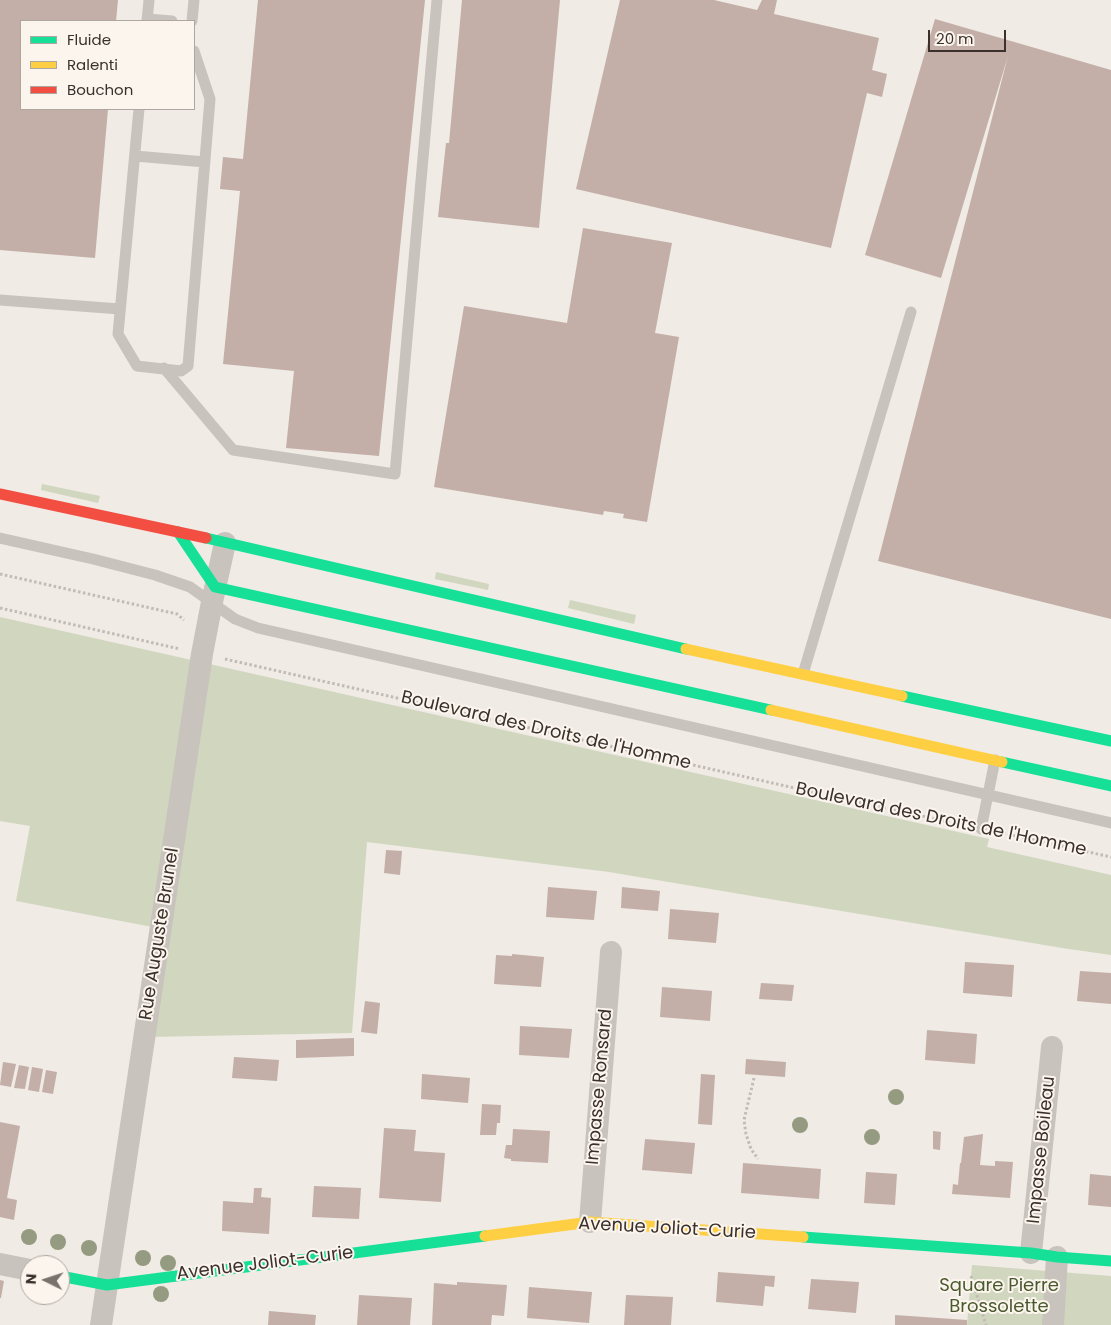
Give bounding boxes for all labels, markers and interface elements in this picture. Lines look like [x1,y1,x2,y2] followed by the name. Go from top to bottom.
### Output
[20,20,195,110] legend
[931,20,1008,52] scale bar
[936,28,974,49] text: 20 m
[67,29,111,50] text: Fluide
[67,54,118,75] text: Ralenti
[67,79,133,100] text: Bouchon
[399,687,693,775] street label: Boulevard des Droits de l'Homme
[794,779,1088,861] street label: Boulevard des Droits de l'Homme
[136,846,184,1022] street label: Rue Auguste Brunel
[582,1008,618,1166] street label: Impasse Ronsard
[1024,1075,1060,1225] street label: Impasse Boileau
[578,1214,756,1244] street label: Avenue Joliot-Curie
[175,1242,355,1286] street label: Avenue Joliot-Curie
[20,1255,70,1305] north arrow
[21,1273,41,1285] text: N
[939,1275,1059,1318] park label: Square Pierre Brossolette

